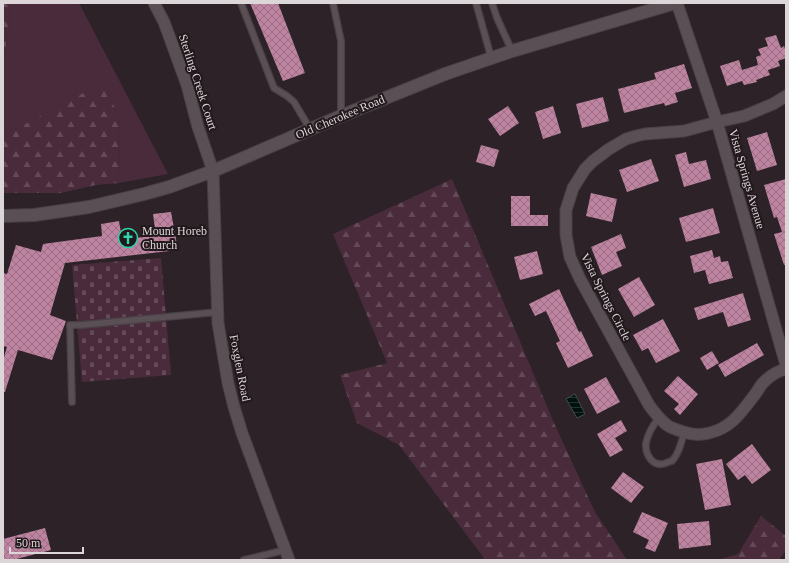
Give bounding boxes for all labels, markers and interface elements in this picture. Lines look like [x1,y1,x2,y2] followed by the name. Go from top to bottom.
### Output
[176,32,220,132] street label: Sterling Creek Court
[293,92,387,142] street label: Old Cherokee Road
[726,128,768,230] street label: Vista Springs Avenue
[142,224,207,252] place label: Mount Horeb Church
[117,227,139,249] church icon: Mount Horeb Church
[578,251,634,343] street label: Vista Springs Circle
[227,333,253,403] street label: Foxglen Road
[10,529,83,555] scale bar
[16,536,41,550] text: 50 m

